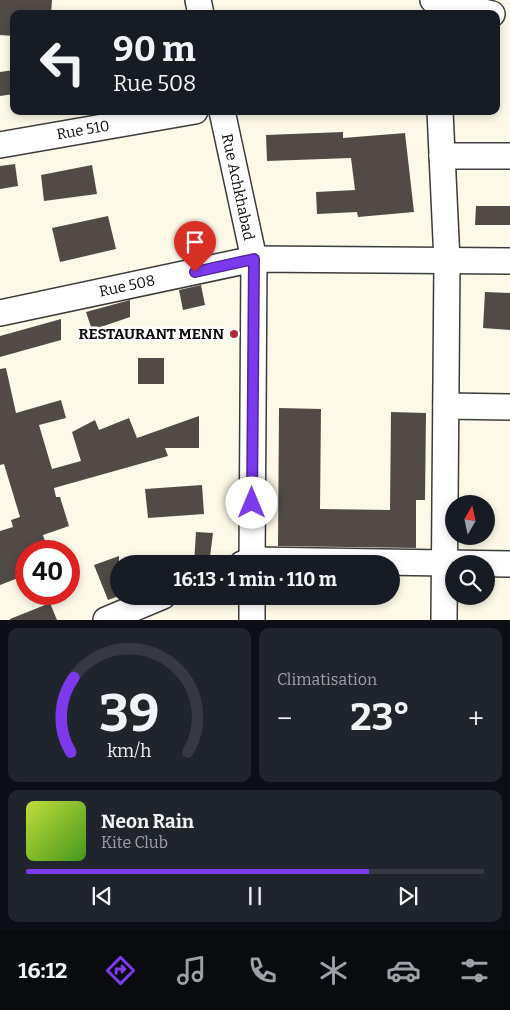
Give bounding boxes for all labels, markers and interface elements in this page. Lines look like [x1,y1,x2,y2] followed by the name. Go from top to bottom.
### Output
[113,28,196,70] text: 90 m
[30,30,95,95] icon: left
[113,70,196,97] text: Rue 508
[55,116,111,144] street label: Rue 510
[218,132,258,242] street label: Rue Achkhabad
[174,221,216,272] pin
[181,228,209,256] icon: arrive
[97,271,157,301] street label: Rue 508
[78,325,224,343] place label: RESTAURANT MENN
[228,328,240,340] marker: RESTAURANT MENN
[225,476,277,528] position arrow
[445,495,495,545] north arrow
[445,495,495,605] map controls
[15,540,80,605] speed limit sign: 40
[445,555,495,605] button: search
[173,568,337,591] text: 16:13 · 1 min · 110 m
[277,670,377,689] text: Climatisation
[99,682,160,745] text: 39
[350,694,410,740] text: 23°
[277,702,292,735] text: −
[468,702,484,735] text: +
[107,740,152,762] text: km/h
[101,810,194,833] text: Neon Rain
[101,833,168,852] text: Kite Club
[88,882,116,910] icon: previous
[241,882,269,910] icon: pause
[394,882,422,910] icon: next
[103,953,138,988] icon: directions
[174,953,209,988] icon: music
[245,953,280,988] icon: phone
[316,953,351,988] icon: climate
[386,953,421,988] icon: car
[457,953,492,988] icon: filters
[18,957,67,984] text: 16:12

